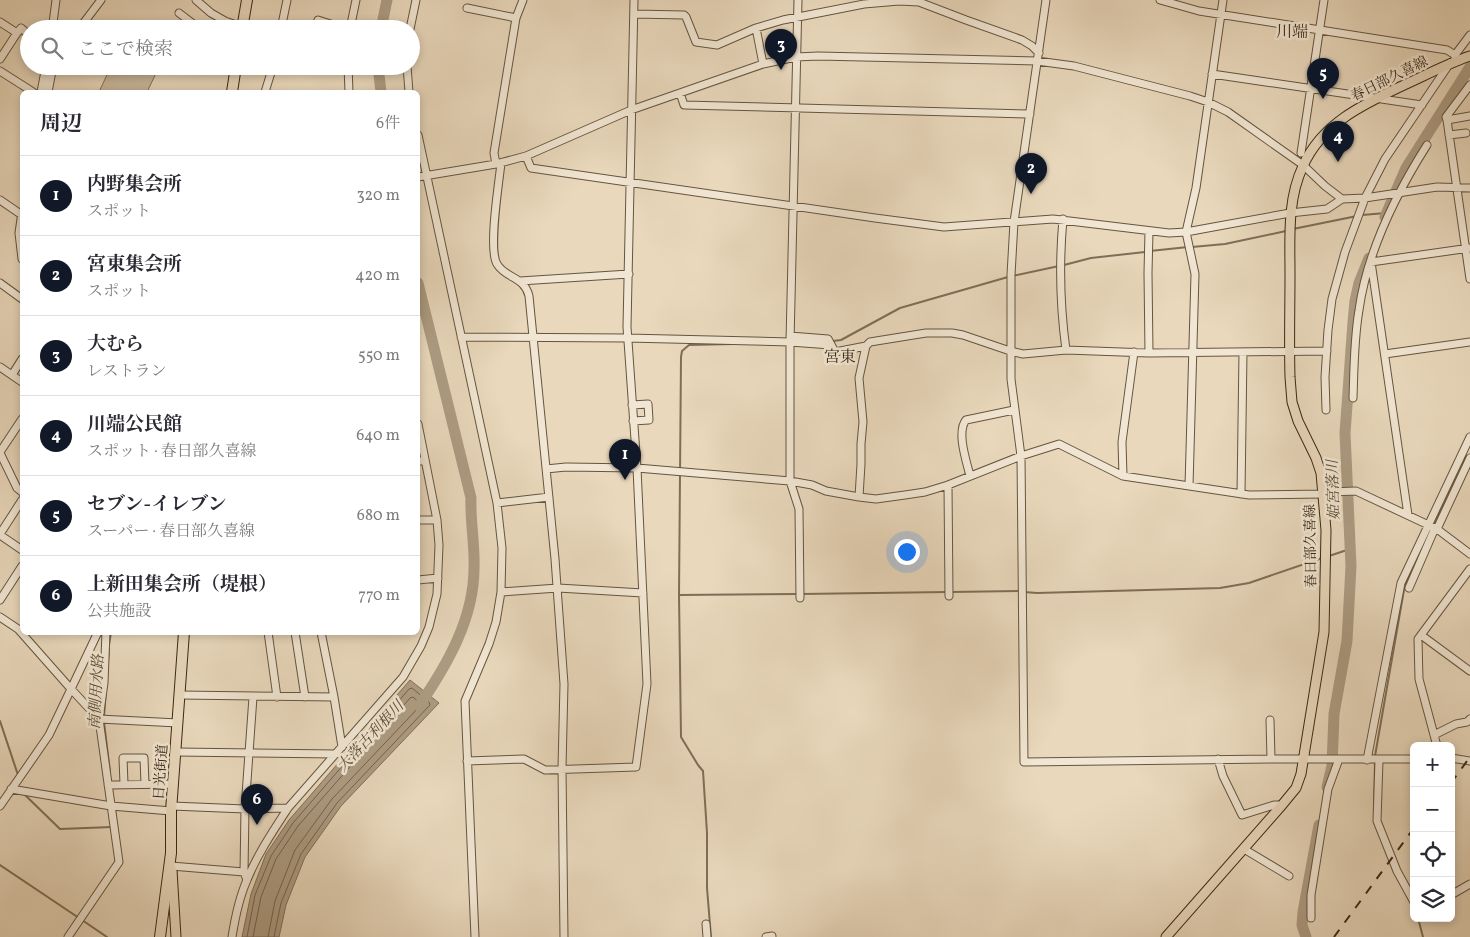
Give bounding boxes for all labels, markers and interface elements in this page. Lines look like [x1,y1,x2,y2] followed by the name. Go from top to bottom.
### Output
[20,20,420,75] search box
[1276,22,1308,44] district label: 川端
[765,29,797,70] pin: 3
[38,34,66,62] icon: search
[78,37,173,63] text: ここで検索
[1348,52,1432,106] street label: 春日部久喜線
[1307,58,1339,99] pin: 5
[40,110,82,139] text: 周辺
[376,113,400,135] text: 6件
[1322,121,1354,162] pin: 4
[1015,153,1047,194] pin: 2
[87,172,182,198] text: 内野集会所
[53,185,59,207] text: 1
[356,185,400,207] text: 320 m
[87,201,151,223] text: スポット
[87,252,182,278] text: 宮東集会所
[52,265,60,287] text: 2
[355,265,400,287] text: 420 m
[87,281,151,303] text: スポット
[87,332,144,358] text: 大むら
[52,345,60,367] text: 3
[358,345,400,367] text: 550 m
[824,347,856,369] district label: 宮東
[87,361,167,383] text: レストラン
[87,412,182,438] text: 川端公民館
[51,425,61,447] text: 4
[356,425,400,447] text: 640 m
[609,439,641,480] pin: 1
[87,441,257,463] text: スポット · 春日部久喜線
[1323,458,1346,520] water label: 姫宮落川
[87,492,226,518] text: セブン-イレブン
[1301,504,1322,588] street label: 春日部久喜線
[52,505,60,527] text: 5
[357,505,400,527] text: 680 m
[87,521,255,543] text: スーパー · 春日部久喜線
[894,539,920,565] your location
[87,572,277,598] text: 上新田集会所（堤根）
[52,585,60,607] text: 6
[358,585,400,607] text: 770 m
[87,601,151,623] text: 公共施設
[85,653,110,730] water label: 南側用水路
[333,695,411,777] water label: 大落古利根川
[1410,742,1455,922] map controls
[1410,742,1455,787] button: +
[150,744,173,801] street label: 日光街道
[241,784,273,825] pin: 6
[1410,787,1455,832] button: −
[1410,832,1455,877] button: locate
[1410,877,1455,922] button: layers

